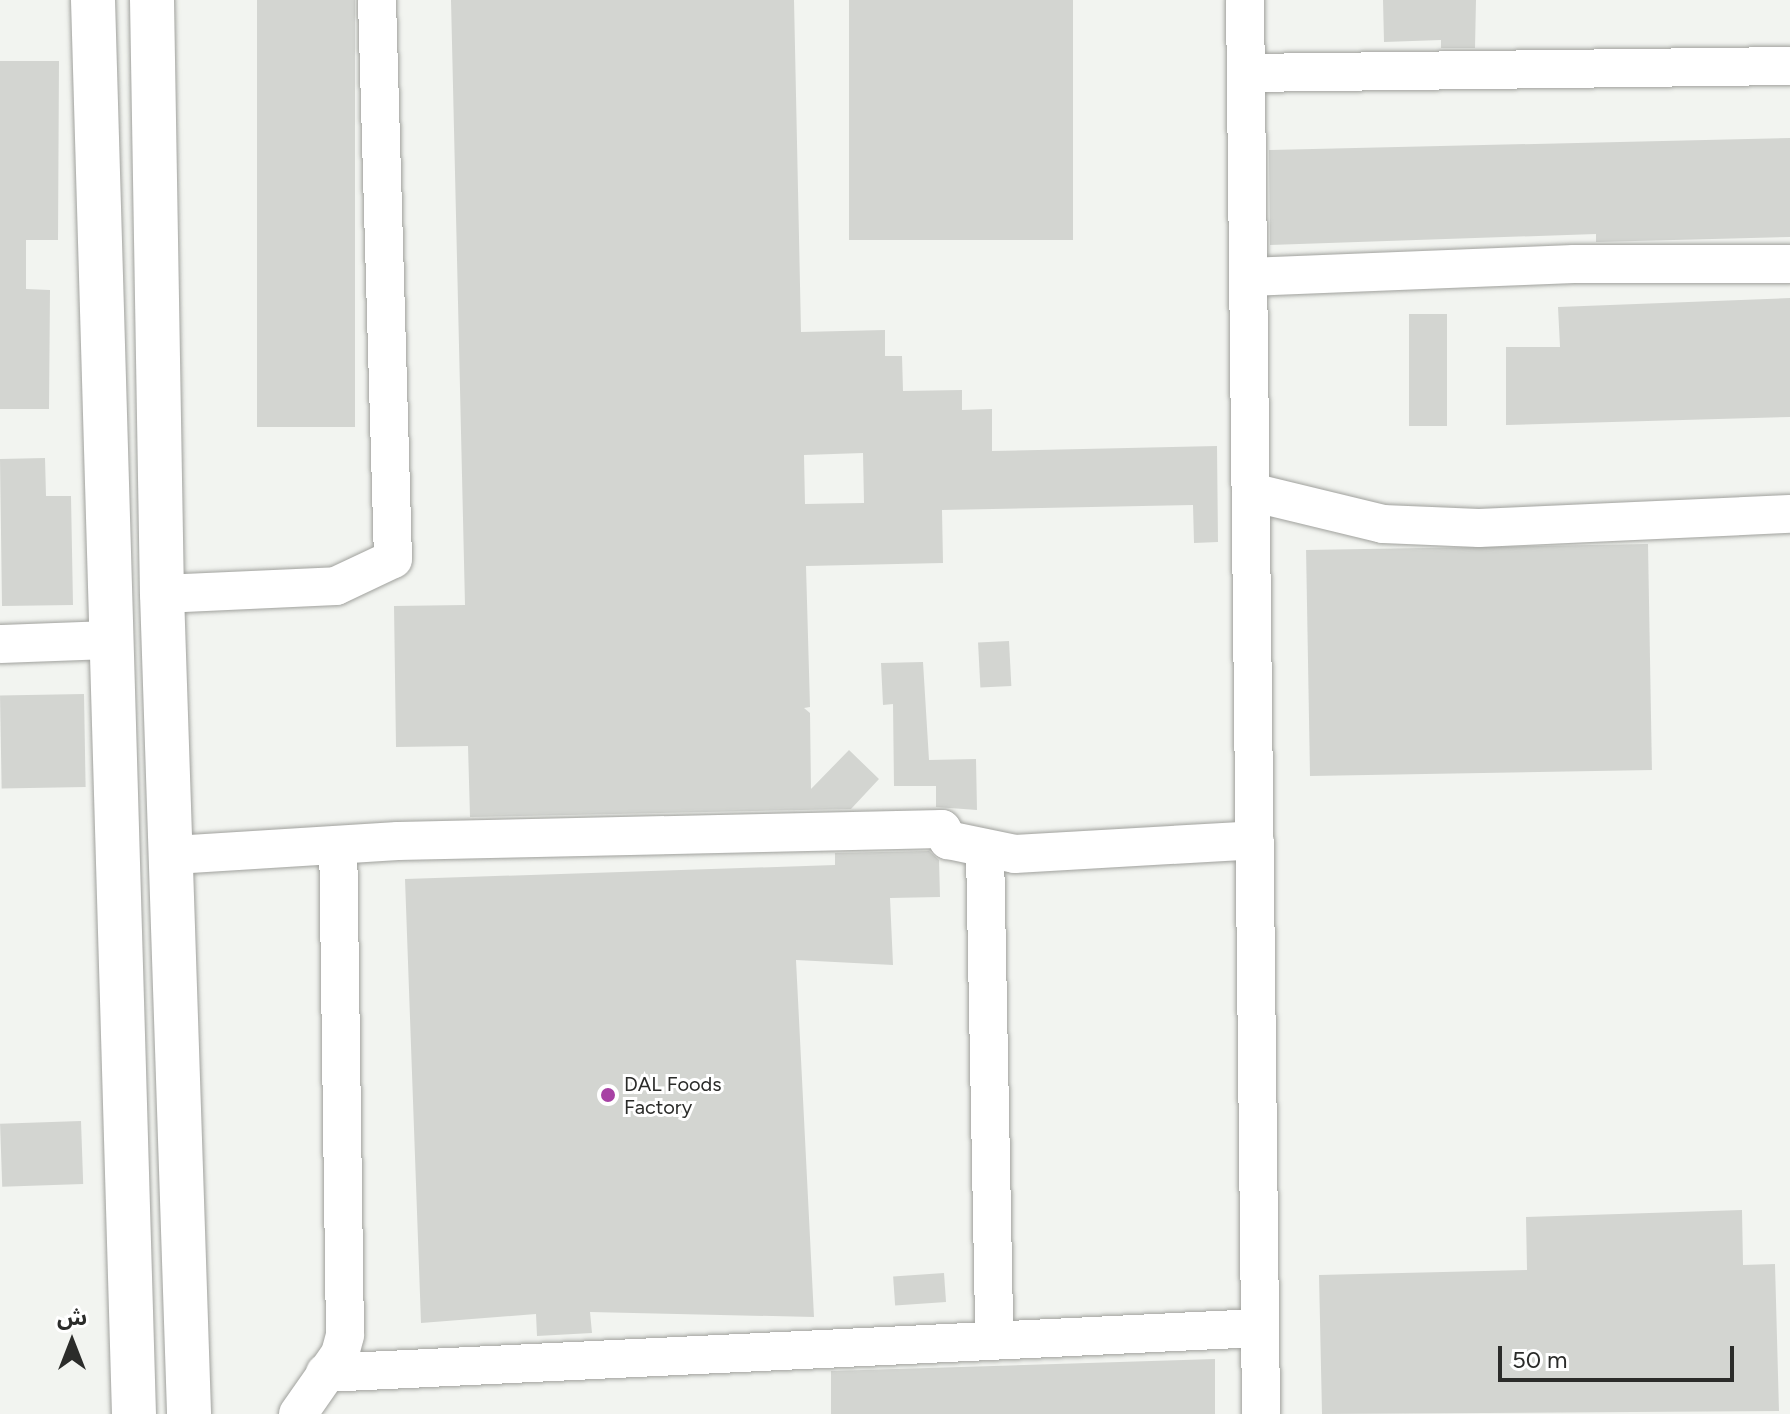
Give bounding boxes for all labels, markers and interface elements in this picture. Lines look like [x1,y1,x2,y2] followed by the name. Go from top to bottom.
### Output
[624,1072,722,1119] place label: DAL Foods Factory
[599,1086,617,1104] marker: DAL Foods Factory
[32,1302,112,1382] north arrow
[57,1304,87,1331] text: ش
[1502,1330,1738,1380] scale bar
[1512,1345,1568,1374] text: 50 m

